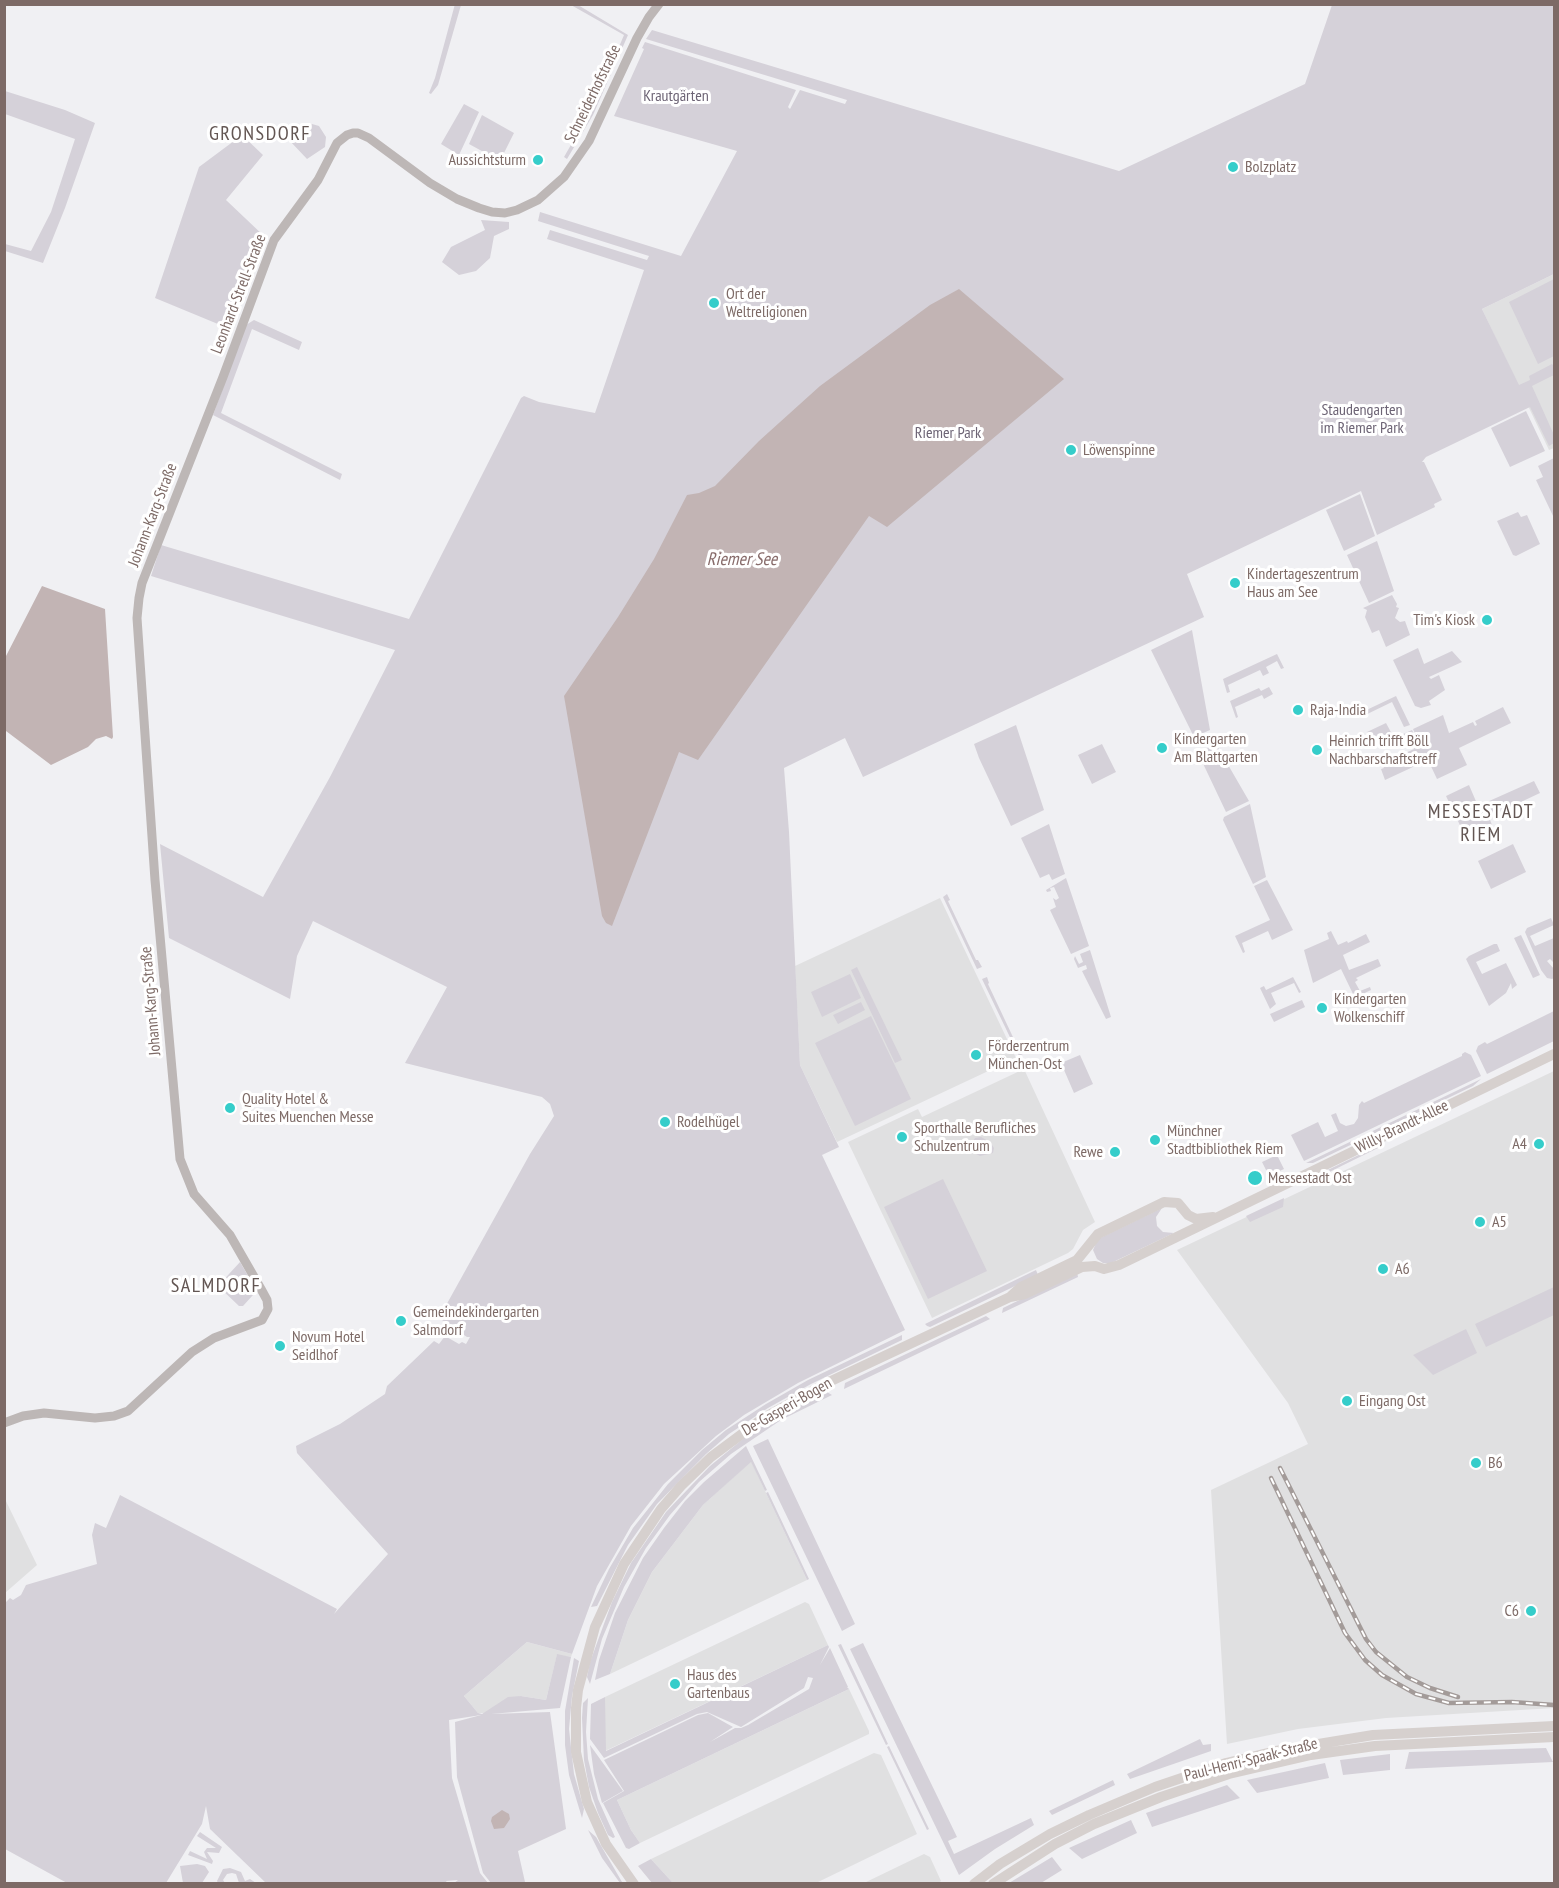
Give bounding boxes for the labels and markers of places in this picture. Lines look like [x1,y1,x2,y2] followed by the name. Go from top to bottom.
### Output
[449,150,526,170] place label: Aussichtsturm
[531,153,545,167] marker: Aussichtsturm
[1245,157,1296,177] place label: Bolzplatz
[1226,160,1240,174] marker: Bolzplatz
[726,284,807,322] place label: Ort der Weltreligionen
[707,296,721,310] marker: Ort der Weltreligionen
[1083,440,1155,460] place label: Löwenspinne
[1064,443,1078,457] marker: Löwenspinne
[1247,564,1359,602] place label: Kindertageszentrum Haus am See
[1228,576,1242,590] marker: Kindertageszentrum Haus am See
[1413,610,1475,630] place label: Tim's Kiosk
[1480,613,1494,627] marker: Tim's Kiosk
[1310,700,1366,720] place label: Raja-India
[1291,703,1305,717] marker: Raja-India
[1174,729,1258,767] place label: Kindergarten Am Blattgarten
[1329,731,1436,769] place label: Heinrich trifft Böll Nachbarschaftstreff
[1155,741,1169,755] marker: Kindergarten Am Blattgarten
[1310,743,1324,757] marker: Heinrich trifft Böll Nachbarschaftstreff
[1334,989,1406,1027] place label: Kindergarten Wolkenschiff
[1315,1001,1329,1015] marker: Kindergarten Wolkenschiff
[988,1036,1069,1074] place label: Förderzentrum München-Ost
[969,1048,983,1062] marker: Förderzentrum München-Ost
[242,1089,374,1127] place label: Quality Hotel & Suites Muenchen Messe
[223,1101,237,1115] marker: Quality Hotel & Suites Muenchen Messe
[677,1112,739,1132] place label: Rodelhügel
[658,1115,672,1129] marker: Rodelhügel
[914,1118,1036,1156] place label: Sporthalle Berufliches Schulzentrum
[1167,1121,1283,1159] place label: Münchner Stadtbibliothek Riem
[895,1130,909,1144] marker: Sporthalle Berufliches Schulzentrum
[1148,1133,1162,1147] marker: Münchner Stadtbibliothek Riem
[1512,1134,1527,1154] place label: A4
[1532,1137,1546,1151] marker: A4
[1074,1142,1103,1162] place label: Rewe
[1108,1145,1122,1159] marker: Rewe
[1268,1168,1352,1188] place label: Messestadt Ost
[1246,1169,1264,1187] marker: Messestadt Ost
[1492,1212,1507,1232] place label: A5
[1473,1215,1487,1229] marker: A5
[1395,1259,1410,1279] place label: A6
[1376,1262,1390,1276] marker: A6
[413,1302,539,1340] place label: Gemeindekindergarten Salmdorf
[394,1314,408,1328] marker: Gemeindekindergarten Salmdorf
[292,1327,364,1365] place label: Novum Hotel Seidlhof
[273,1339,287,1353] marker: Novum Hotel Seidlhof
[1359,1391,1426,1411] place label: Eingang Ost
[1340,1394,1354,1408] marker: Eingang Ost
[1488,1453,1503,1473] place label: B6
[1469,1456,1483,1470] marker: B6
[1504,1601,1519,1621] place label: C6
[1524,1604,1538,1618] marker: C6
[687,1665,750,1703] place label: Haus des Gartenbaus
[668,1677,682,1691] marker: Haus des Gartenbaus

